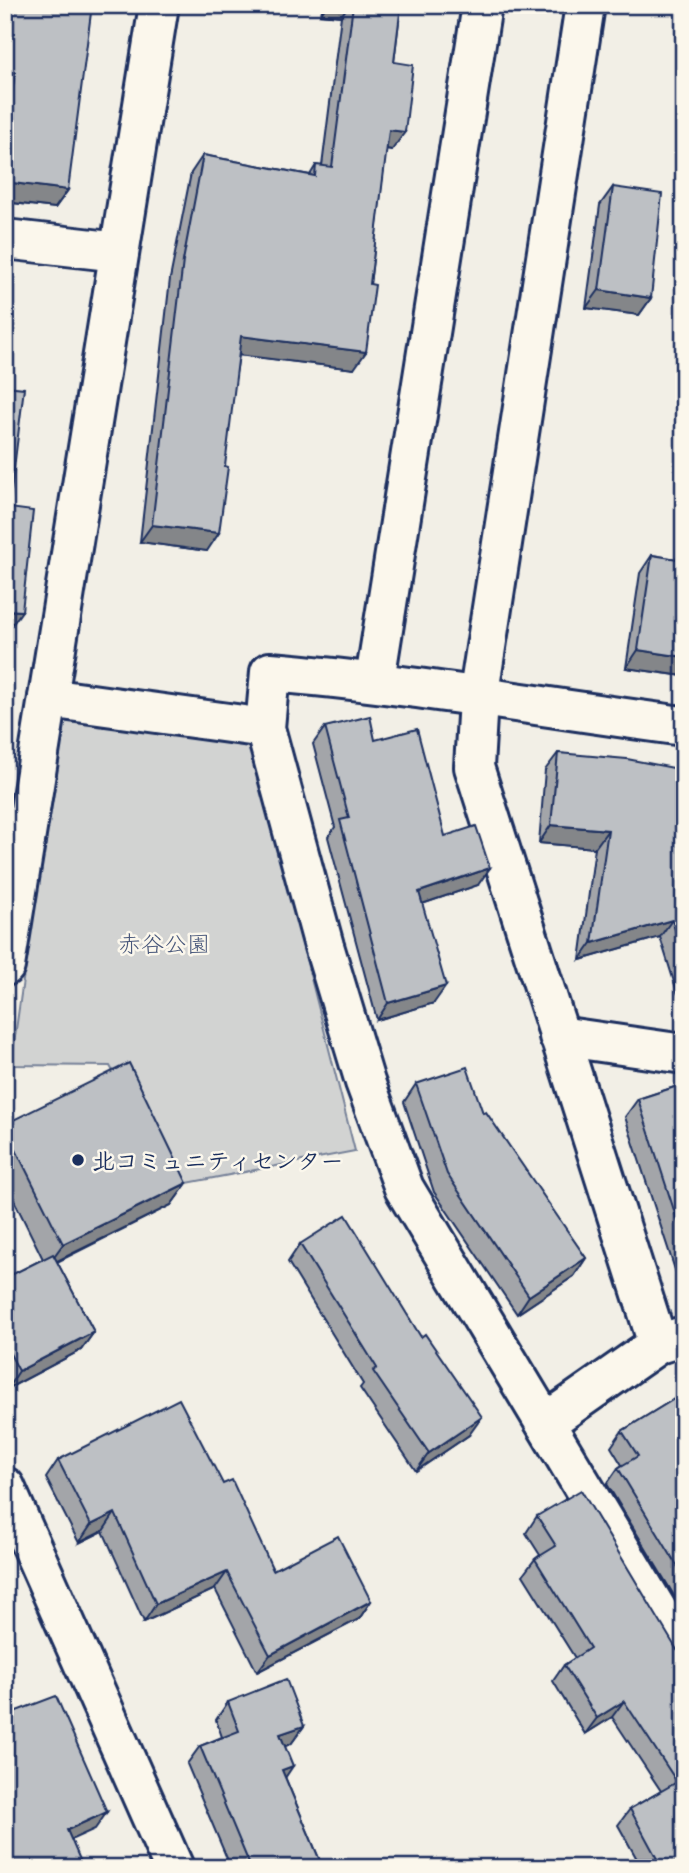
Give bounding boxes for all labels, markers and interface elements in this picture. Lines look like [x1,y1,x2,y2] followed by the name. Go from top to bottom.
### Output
[118,928,210,959] park label: 赤谷公園
[92,1145,344,1176] place label: 北コミュニティセンター
[70,1152,86,1168] marker: 北コミュニティセンター

